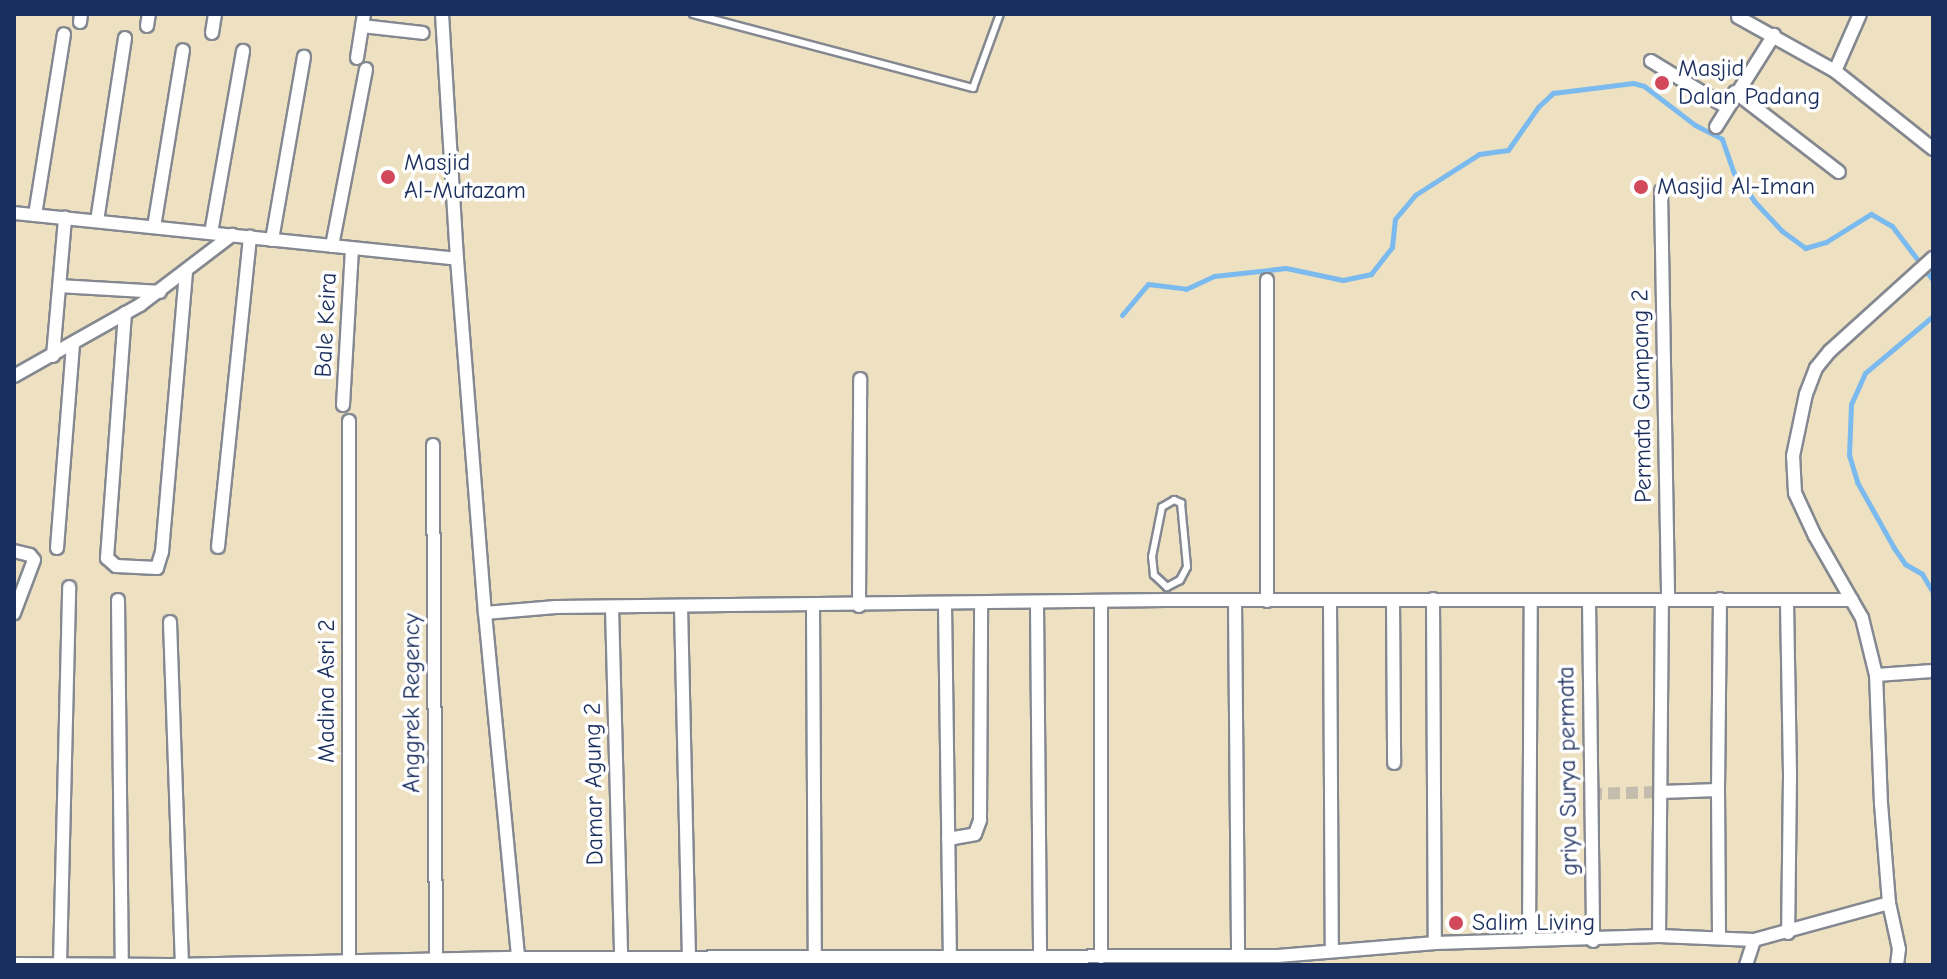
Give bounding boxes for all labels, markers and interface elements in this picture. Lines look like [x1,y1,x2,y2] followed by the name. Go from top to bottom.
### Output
[1678,55,1820,111] place label: Masjid Dalan Padang
[1653,74,1671,92] marker: Masjid Dalan Padang
[404,149,526,205] place label: Masjid Al-Mutazam
[379,168,397,186] marker: Masjid Al-Mutazam
[1657,173,1815,201] place label: Masjid Al-Iman
[1632,178,1650,196] marker: Masjid Al-Iman
[309,272,343,378] street label: Bale Keira
[1626,289,1658,503] street label: Permata Gumpang 2
[398,613,426,793] street label: Anggrek Regency
[313,619,341,763] street label: Madina Asri 2
[1552,666,1584,876] street label: griya Surya permata
[578,702,610,866] street label: Damar Agung 2
[1472,909,1595,937] place label: Salim Living
[1447,914,1465,932] marker: Salim Living

